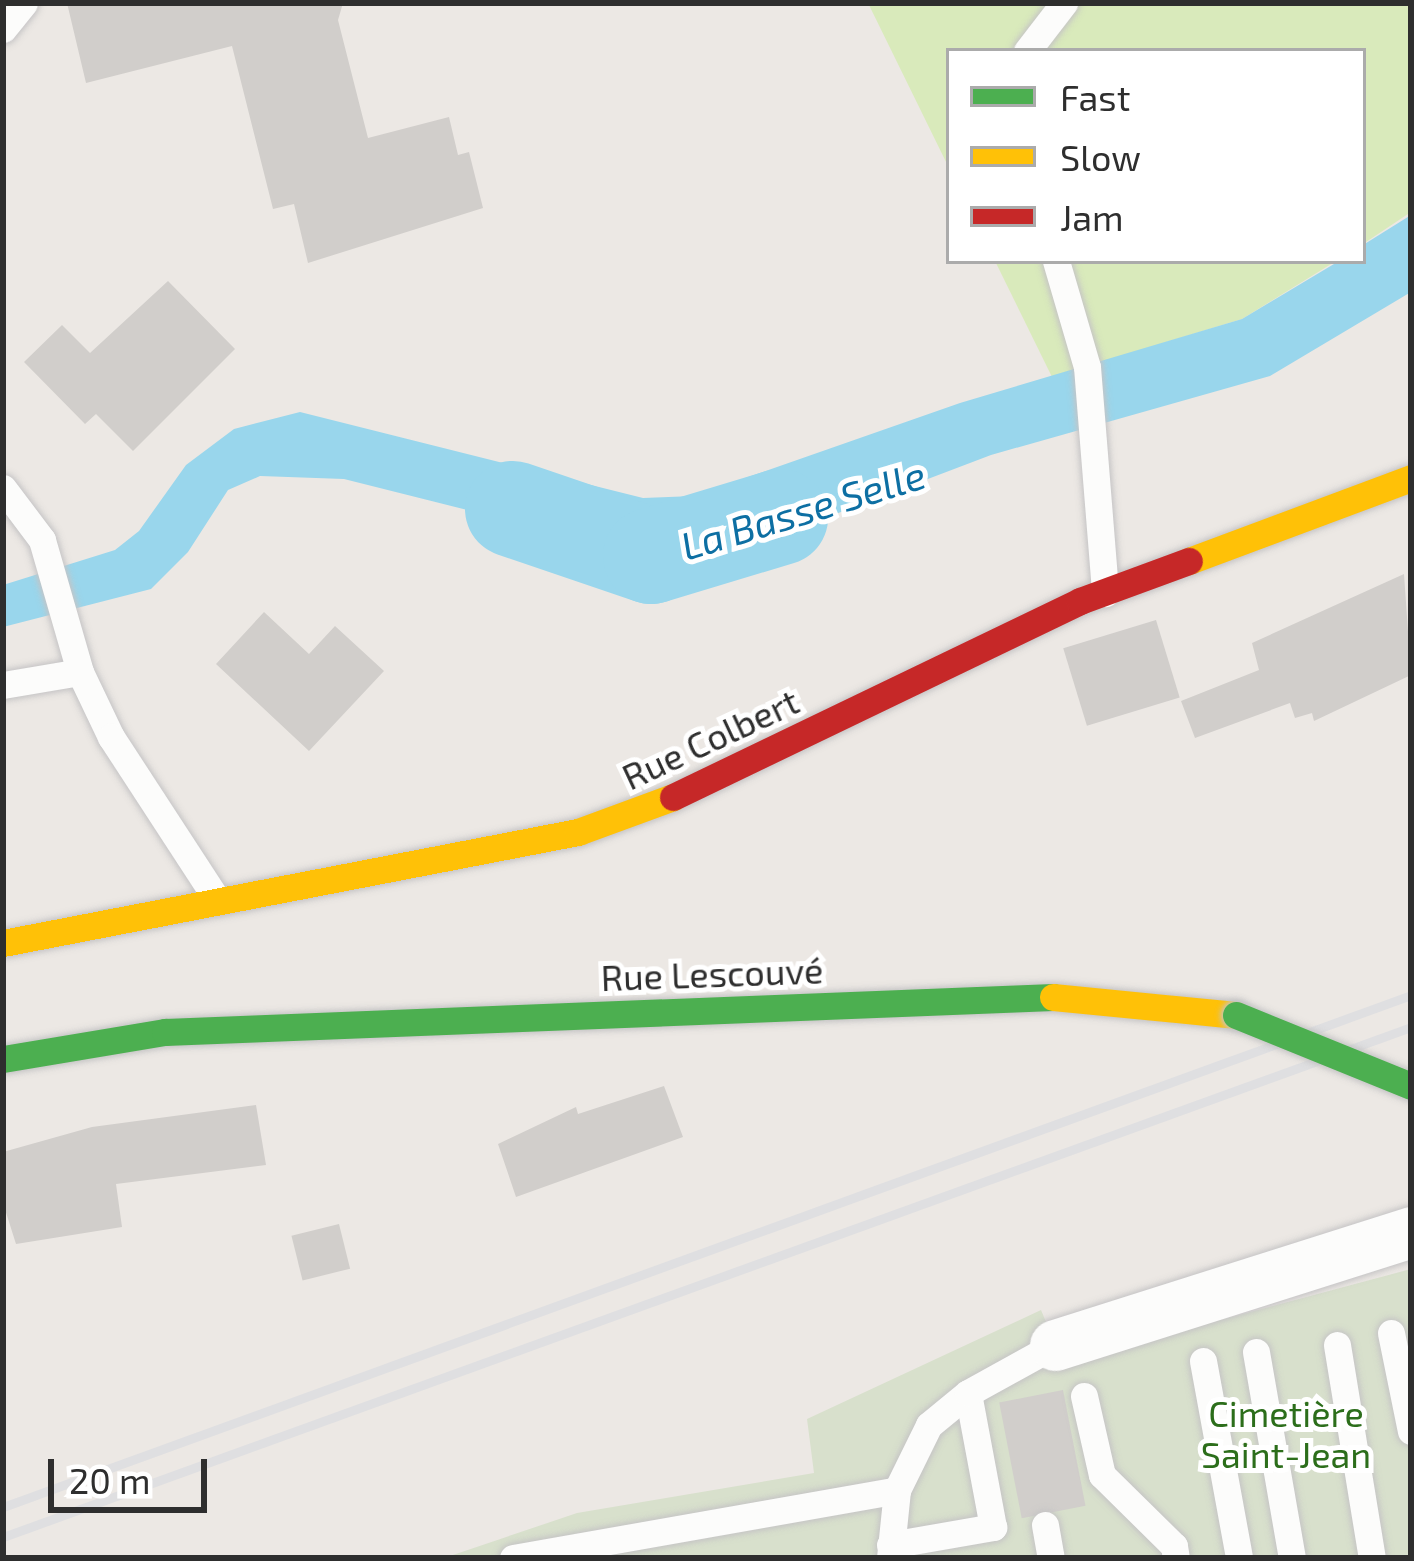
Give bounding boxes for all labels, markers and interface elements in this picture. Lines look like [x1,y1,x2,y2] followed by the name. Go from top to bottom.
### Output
[946,48,1366,264] legend
[1060,75,1130,118] text: Fast
[1060,135,1141,178] text: Slow
[1060,195,1124,238] text: Jam
[675,451,931,569] water label: La Basse Selle
[615,678,805,798] street label: Rue Colbert
[600,948,824,998] street label: Rue Lescouvé
[1201,1390,1371,1475] park label: Cimetière Saint-Jean
[54,1435,213,1509] scale bar
[69,1458,151,1501] text: 20 m

